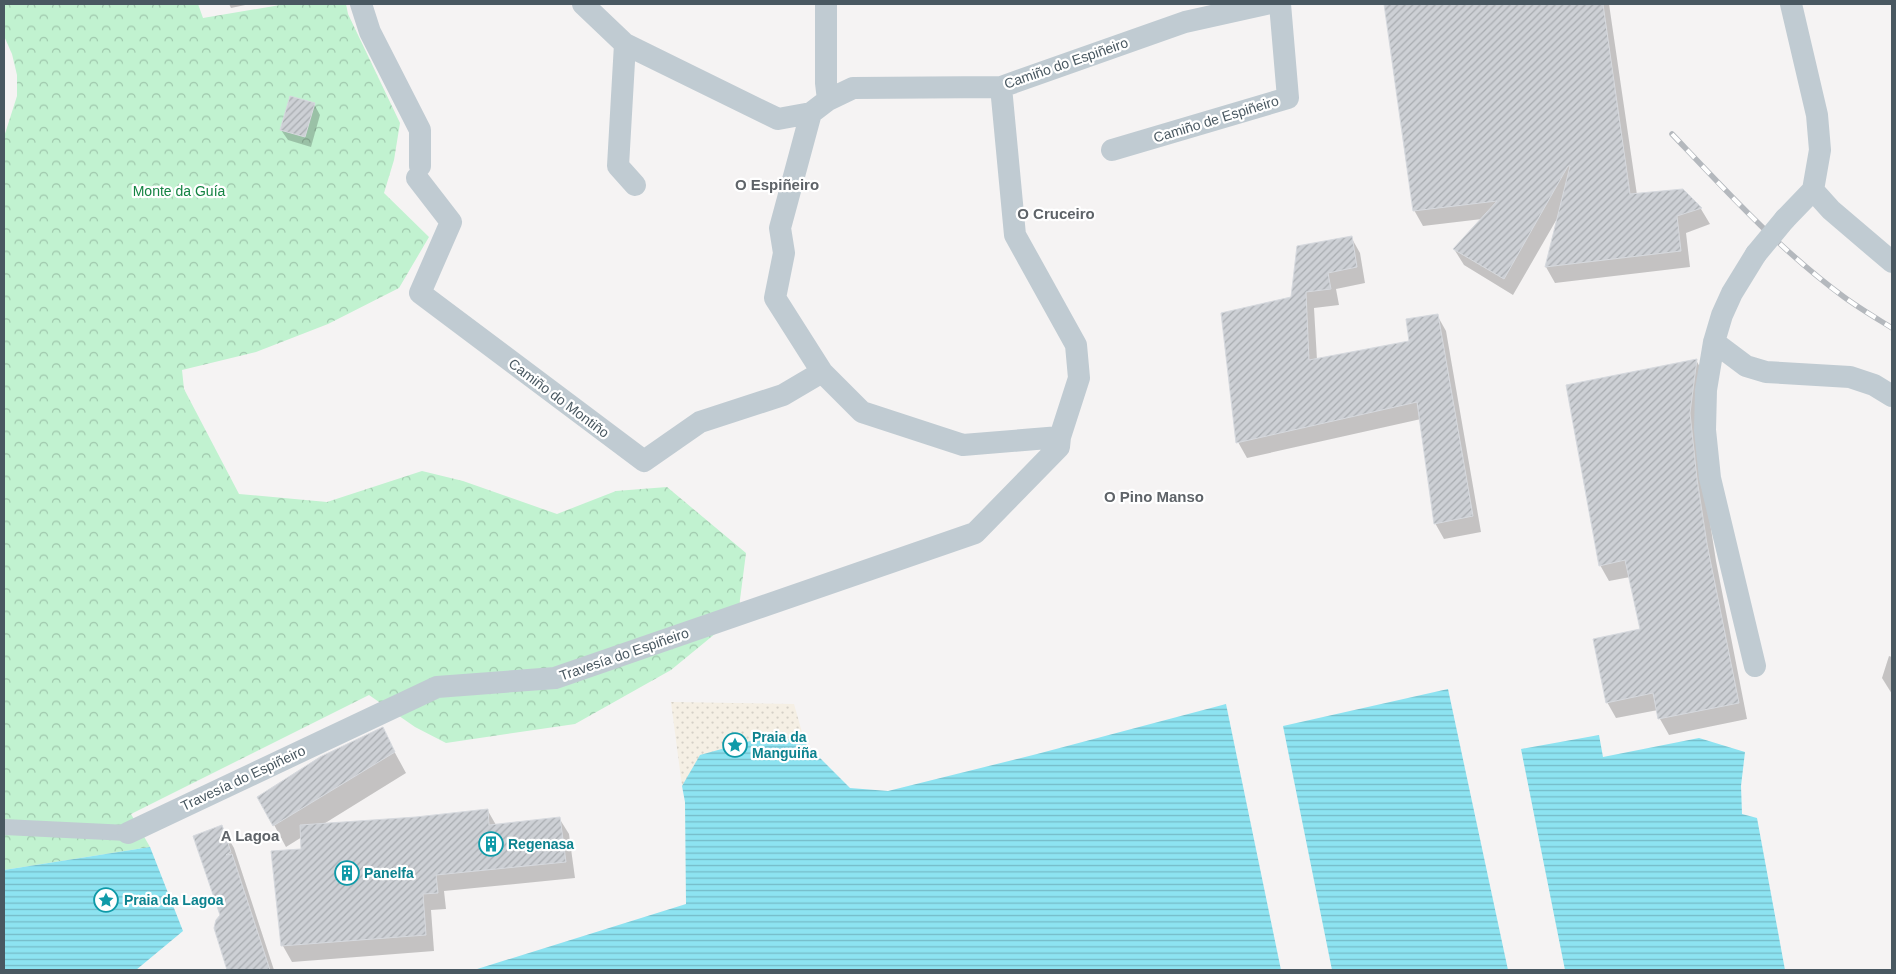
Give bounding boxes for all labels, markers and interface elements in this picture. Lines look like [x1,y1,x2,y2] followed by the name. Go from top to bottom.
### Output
[1002,34,1130,92] street label: Camiño do Espiñeiro
[1152,92,1281,146] street label: Camiño de Espiñeiro
[735,176,819,193] district label: O Espiñeiro
[133,183,226,199] park label: Monte da Guía
[1017,205,1095,222] district label: O Cruceiro
[506,355,612,441] street label: Camiño do Montiño
[1104,488,1204,505] district label: O Pino Manso
[557,624,691,684] street label: Travesía do Espiñeiro
[752,729,818,761] place label: Praia da Manguiña
[722,732,748,758] place icon: Praia da Manguiña
[178,742,308,814] street label: Travesía do Espiñeiro
[221,827,280,844] district label: A Lagoa
[478,831,504,857] building icon: Regenasa
[508,836,574,852] place label: Regenasa
[334,860,360,886] building icon: Panelfa
[364,865,414,881] place label: Panelfa
[93,887,119,913] place icon: Praia da Lagoa
[124,892,224,908] place label: Praia da Lagoa

